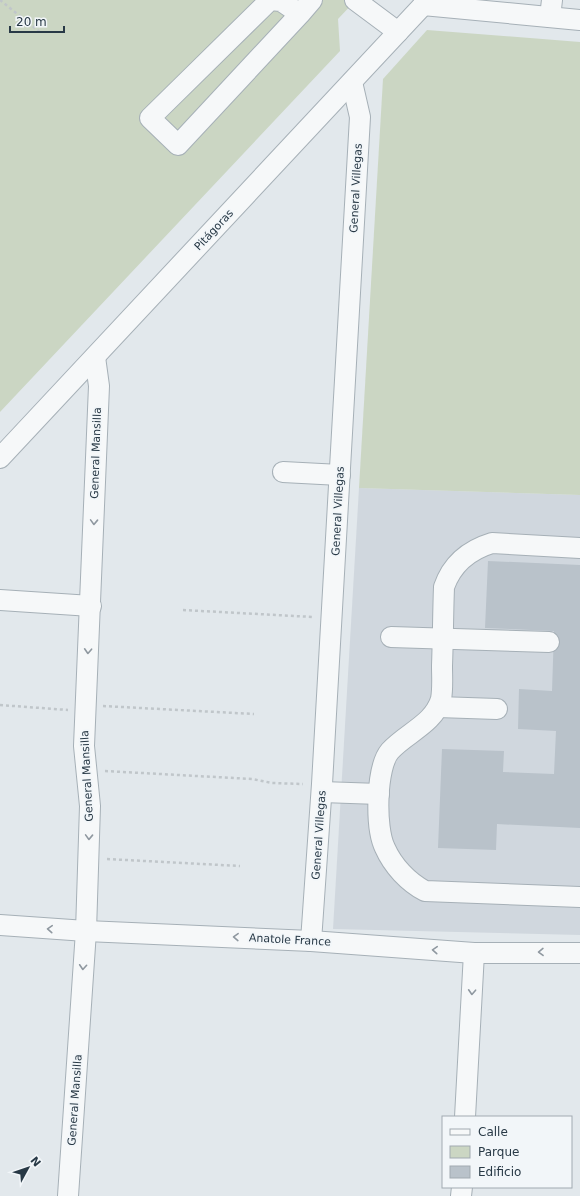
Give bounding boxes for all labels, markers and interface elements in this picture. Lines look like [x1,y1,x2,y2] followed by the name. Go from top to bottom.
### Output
[10,8,64,34] scale bar
[16,15,47,29] text: 20 m
[347,143,365,233] street label: General Villegas
[192,207,236,253] street label: Pitágoras
[88,407,104,499] street label: General Mansilla
[329,466,347,556] street label: General Villegas
[90,519,98,525] one-way arrow
[83,648,92,654] one-way arrow
[78,730,96,822] street label: General Mansilla
[309,790,329,880] street label: General Villegas
[85,834,93,840] one-way arrow
[47,924,53,933] one-way arrow
[249,931,332,949] street label: Anatole France
[233,933,239,942] one-way arrow
[432,945,438,954] one-way arrow
[538,948,544,956] one-way arrow
[79,964,88,970] one-way arrow
[468,989,477,995] one-way arrow
[65,1054,85,1146] street label: General Mansilla
[442,1116,572,1188] legend
[478,1125,508,1139] text: Calle
[478,1145,519,1159] text: Parque
[8,1148,48,1188] north arrow
[27,1154,43,1170] text: N
[478,1165,521,1179] text: Edificio

